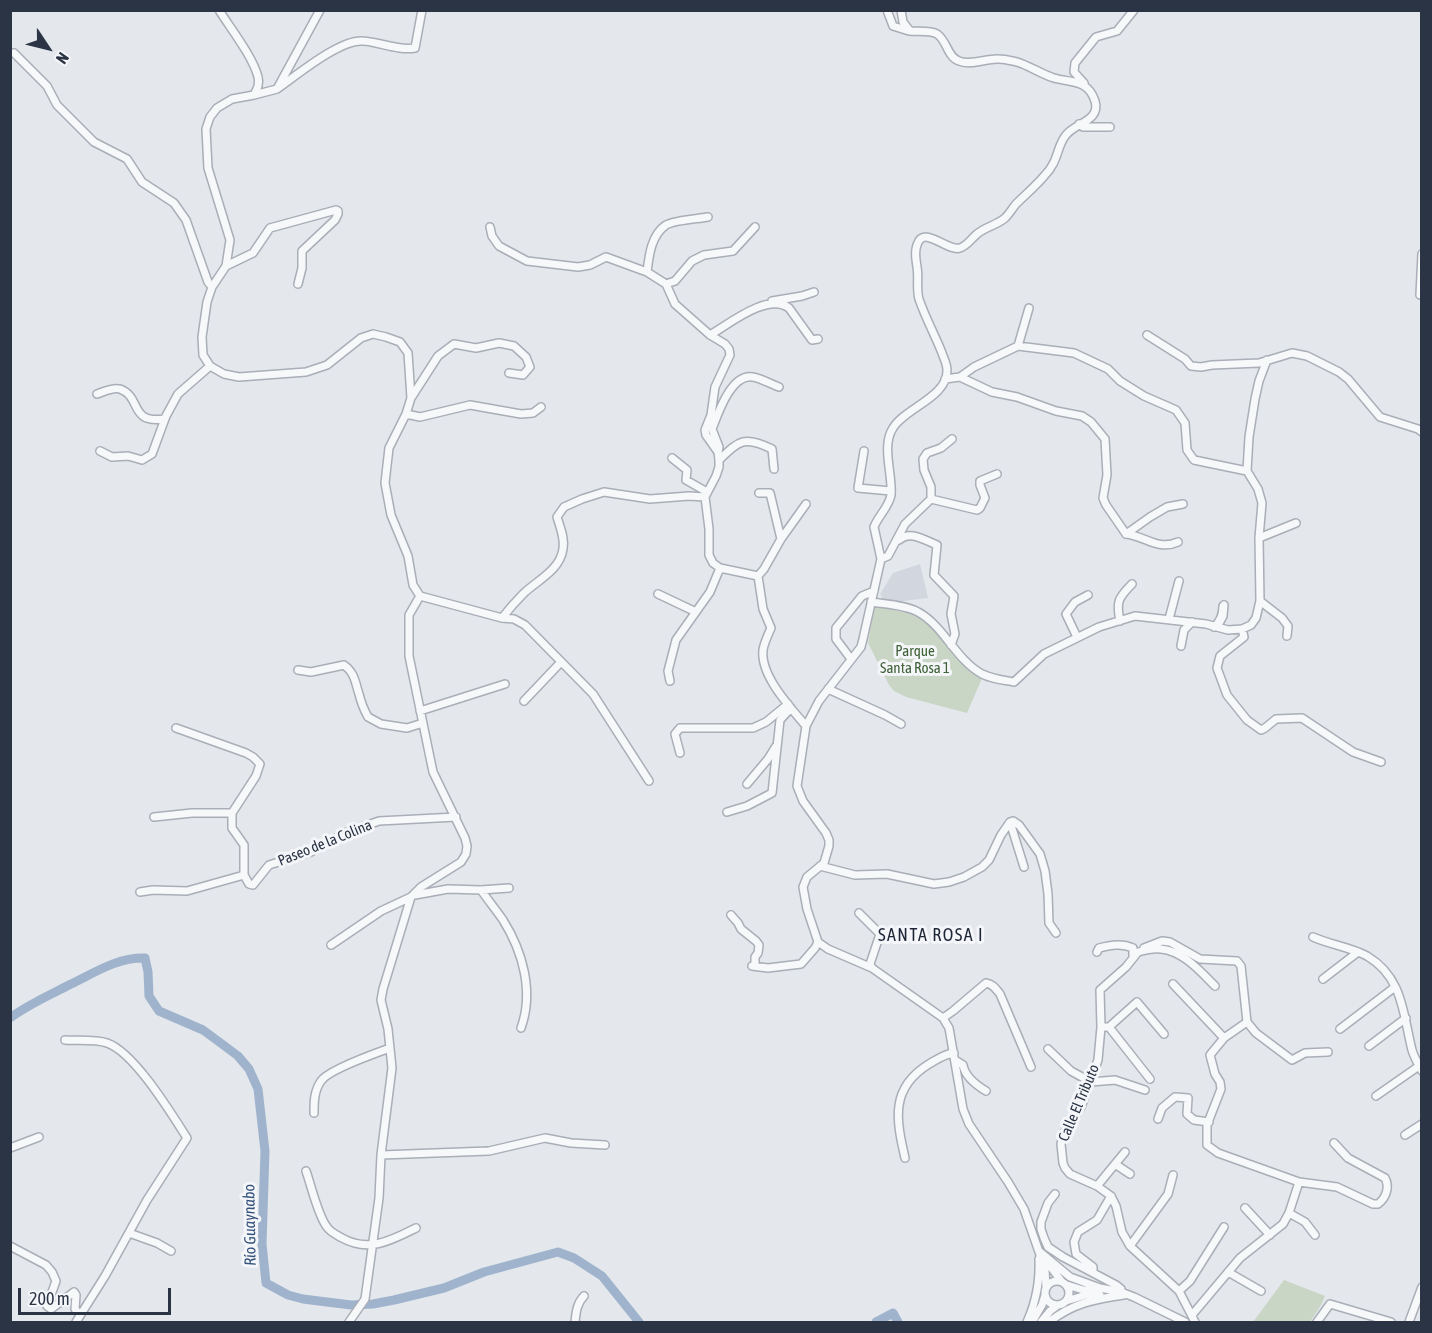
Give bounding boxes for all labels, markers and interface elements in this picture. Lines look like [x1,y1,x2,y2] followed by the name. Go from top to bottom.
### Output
[18,18,78,78] north arrow
[53,49,73,67] text: N
[880,642,950,677] park label: Parque Santa Rosa 1
[275,816,375,870] street label: Paseo de la Colina
[878,924,984,946] district label: SANTA ROSA I
[1055,1062,1103,1144] street label: Calle El Tributo
[240,1184,260,1266] water label: Río Guaynabo
[21,1276,174,1314] scale bar
[29,1288,70,1309] text: 200 m

